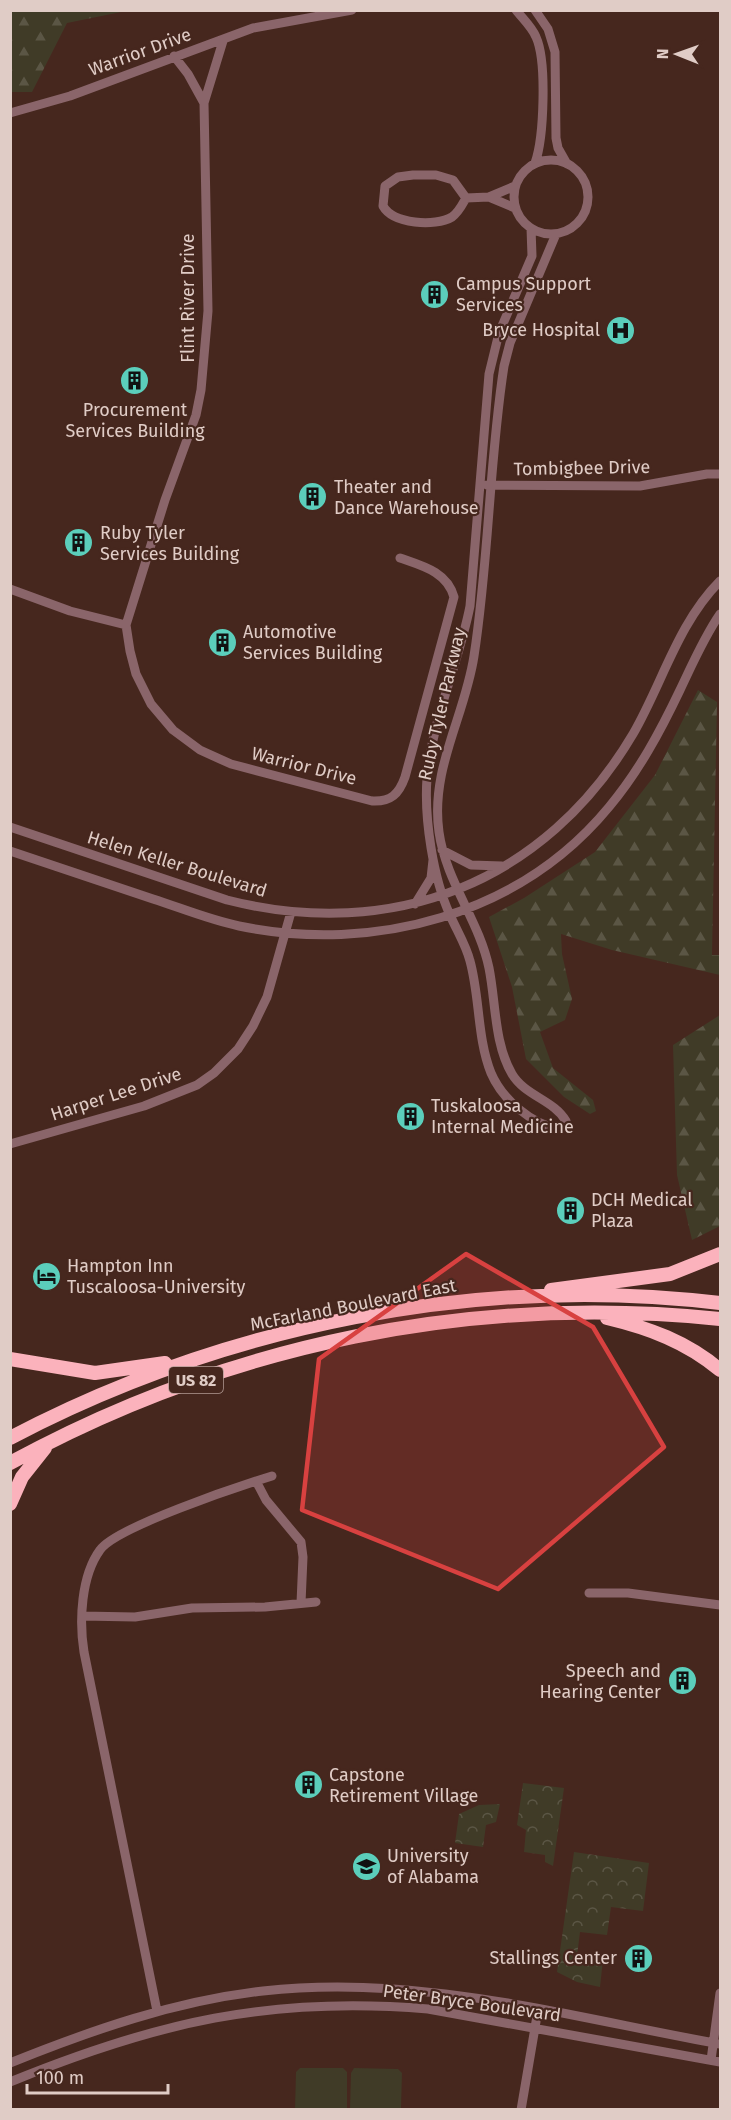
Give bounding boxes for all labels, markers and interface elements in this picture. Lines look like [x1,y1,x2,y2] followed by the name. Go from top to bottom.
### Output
[86,23,194,81] street label: Warrior Drive
[647,24,707,84] north arrow
[653,48,672,59] text: N
[177,233,199,363] street label: Flint River Drive
[456,273,592,316] place label: Campus Support Services
[419,278,451,310] building icon: Campus Support Services
[605,314,637,346] hospital icon: Bryce Hospital
[482,319,600,341] place label: Bryce Hospital
[119,365,151,397] building icon: Procurement Services Building
[65,399,205,442] place label: Procurement Services Building
[513,456,651,480] street label: Tombigbee Drive
[334,476,479,519] place label: Theater and Dance Warehouse
[297,481,329,513] building icon: Theater and Dance Warehouse
[100,522,240,565] place label: Ruby Tyler Services Building
[63,527,95,559] building icon: Ruby Tyler Services Building
[243,621,383,664] place label: Automotive Services Building
[414,625,470,783] street label: Ruby Tyler Parkway
[206,626,238,658] building icon: Automotive Services Building
[249,742,359,790] street label: Warrior Drive
[84,826,270,902] street label: Helen Keller Boulevard
[48,1062,184,1126] street label: Harper Lee Drive
[431,1095,574,1138] place label: Tuskaloosa Internal Medicine
[394,1100,426,1132] building icon: Tuskaloosa Internal Medicine
[591,1189,693,1232] place label: DCH Medical Plaza
[554,1194,586,1226] building icon: DCH Medical Plaza
[67,1255,246,1298] place label: Hampton Inn Tuscaloosa-University
[30,1260,62,1292] hotel icon: Hampton Inn Tuscaloosa-University
[248,1274,458,1336] street label: McFarland Boulevard East
[169,1367,223,1393] road number: US 82
[540,1660,661,1703] place label: Speech and Hearing Center
[666,1665,698,1697] building icon: Speech and Hearing Center
[329,1764,478,1807] place label: Capstone Retirement Village
[292,1769,324,1801] building icon: Capstone Retirement Village
[387,1845,479,1888] place label: University of Alabama
[350,1850,382,1882] school or university icon: University of Alabama
[622,1942,654,1974] building icon: Stallings Center
[490,1947,617,1969] place label: Stallings Center
[382,1980,562,2026] street label: Peter Bryce Boulevard
[27,2057,168,2095] scale bar
[36,2067,84,2089] text: 100 m

